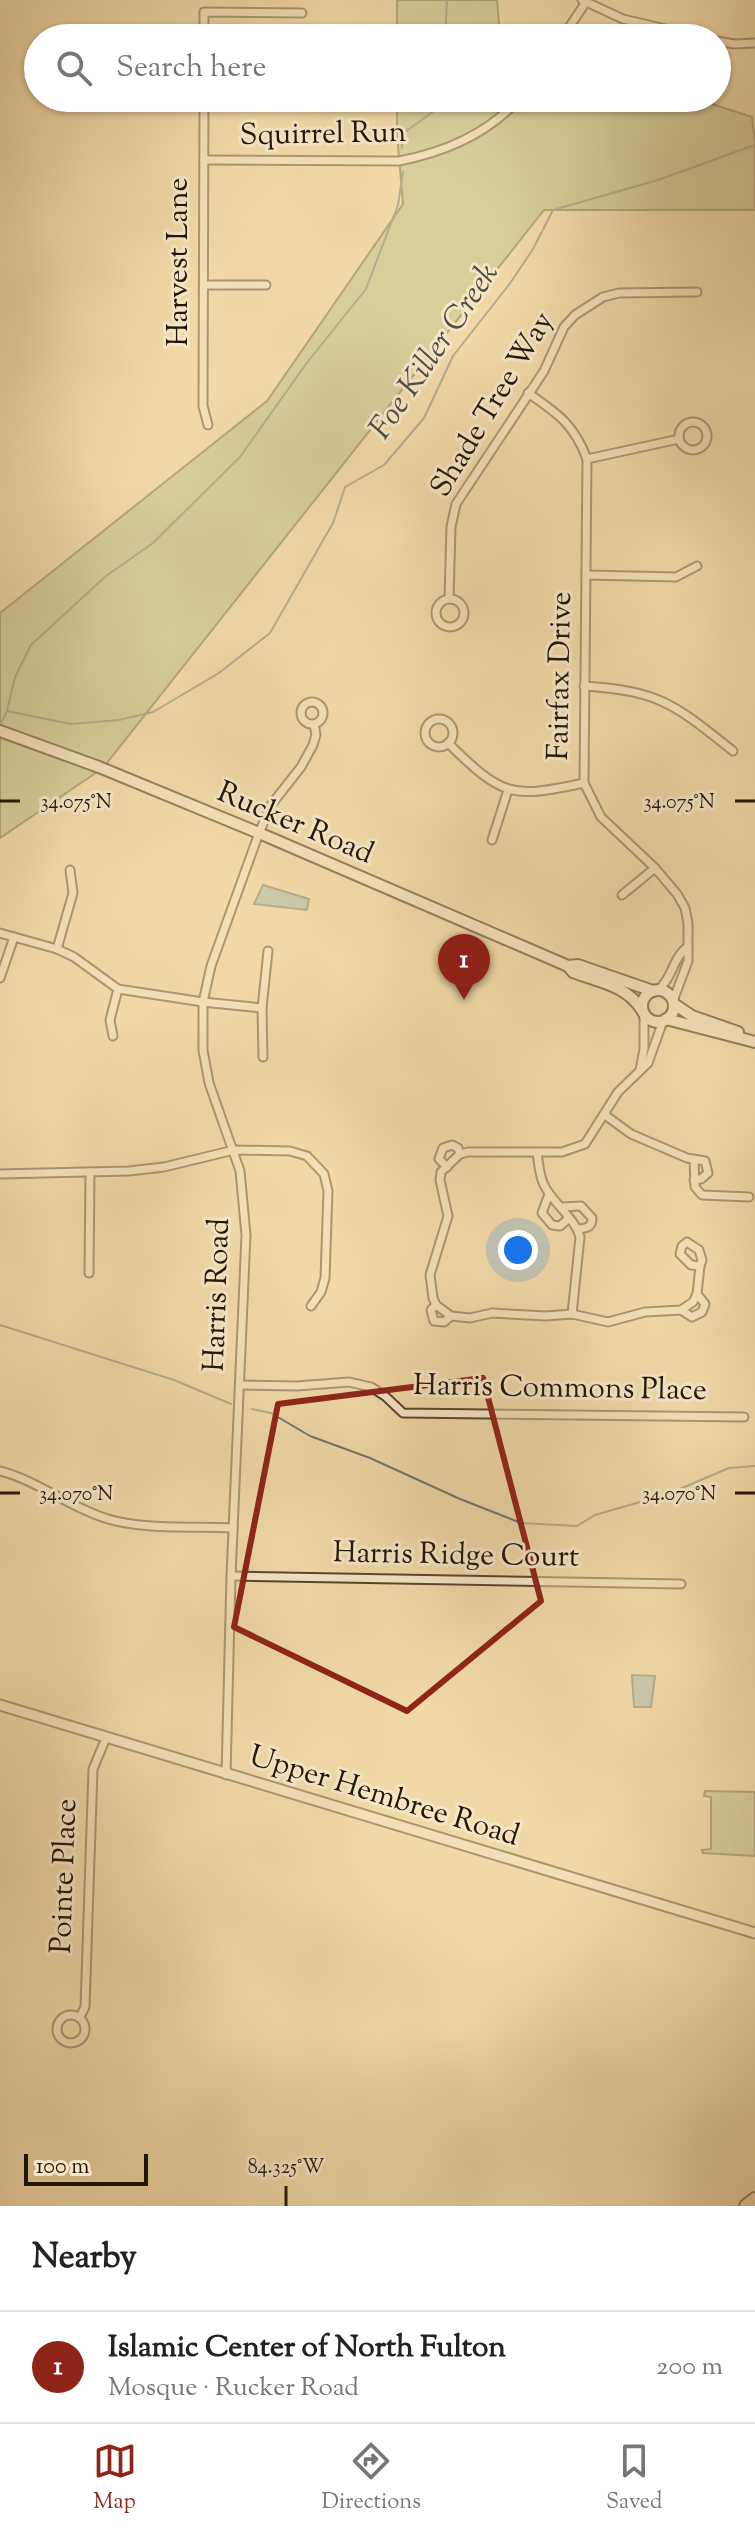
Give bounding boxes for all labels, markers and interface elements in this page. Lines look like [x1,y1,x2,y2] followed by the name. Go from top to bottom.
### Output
[24,24,731,112] search box
[52,46,96,90] icon: search
[116,47,266,90] text: Search here
[239,112,407,158] street label: Squirrel Run
[158,178,201,346] street label: Harvest Lane
[359,255,511,449] water label: Foe Killer Creek
[421,304,566,506] street label: Shade Tree Way
[538,591,584,761] street label: Fairfax Drive
[210,772,380,876] street label: Rucker Road
[40,789,112,818] text: 34.075°N
[643,789,715,818] text: 34.075°N
[438,934,490,1000] pin: 1
[194,1217,242,1373] street label: Harris Road
[498,1230,538,1270] your location
[413,1365,707,1413] street label: Harris Commons Place
[39,1481,113,1510] text: 34.070°N
[642,1481,716,1510] text: 34.070°N
[332,1532,580,1580] street label: Harris Ridge Court
[243,1735,525,1859] street label: Upper Hembree Road
[41,1798,89,1954] street label: Pointe Place
[24,2150,148,2186] scale bar
[36,2152,89,2184] text: 100 m
[248,2154,324,2183] text: 84.325°W
[32,2234,137,2283] text: Nearby
[108,2327,506,2370] text: Islamic Center of North Fulton
[54,2349,62,2386] text: 1
[656,2349,723,2386] text: 200 m
[108,2370,359,2407] text: Mosque · Rucker Road
[93,2439,137,2519] tab: Map
[322,2439,421,2519] tab: Directions
[606,2439,662,2519] tab: Saved

